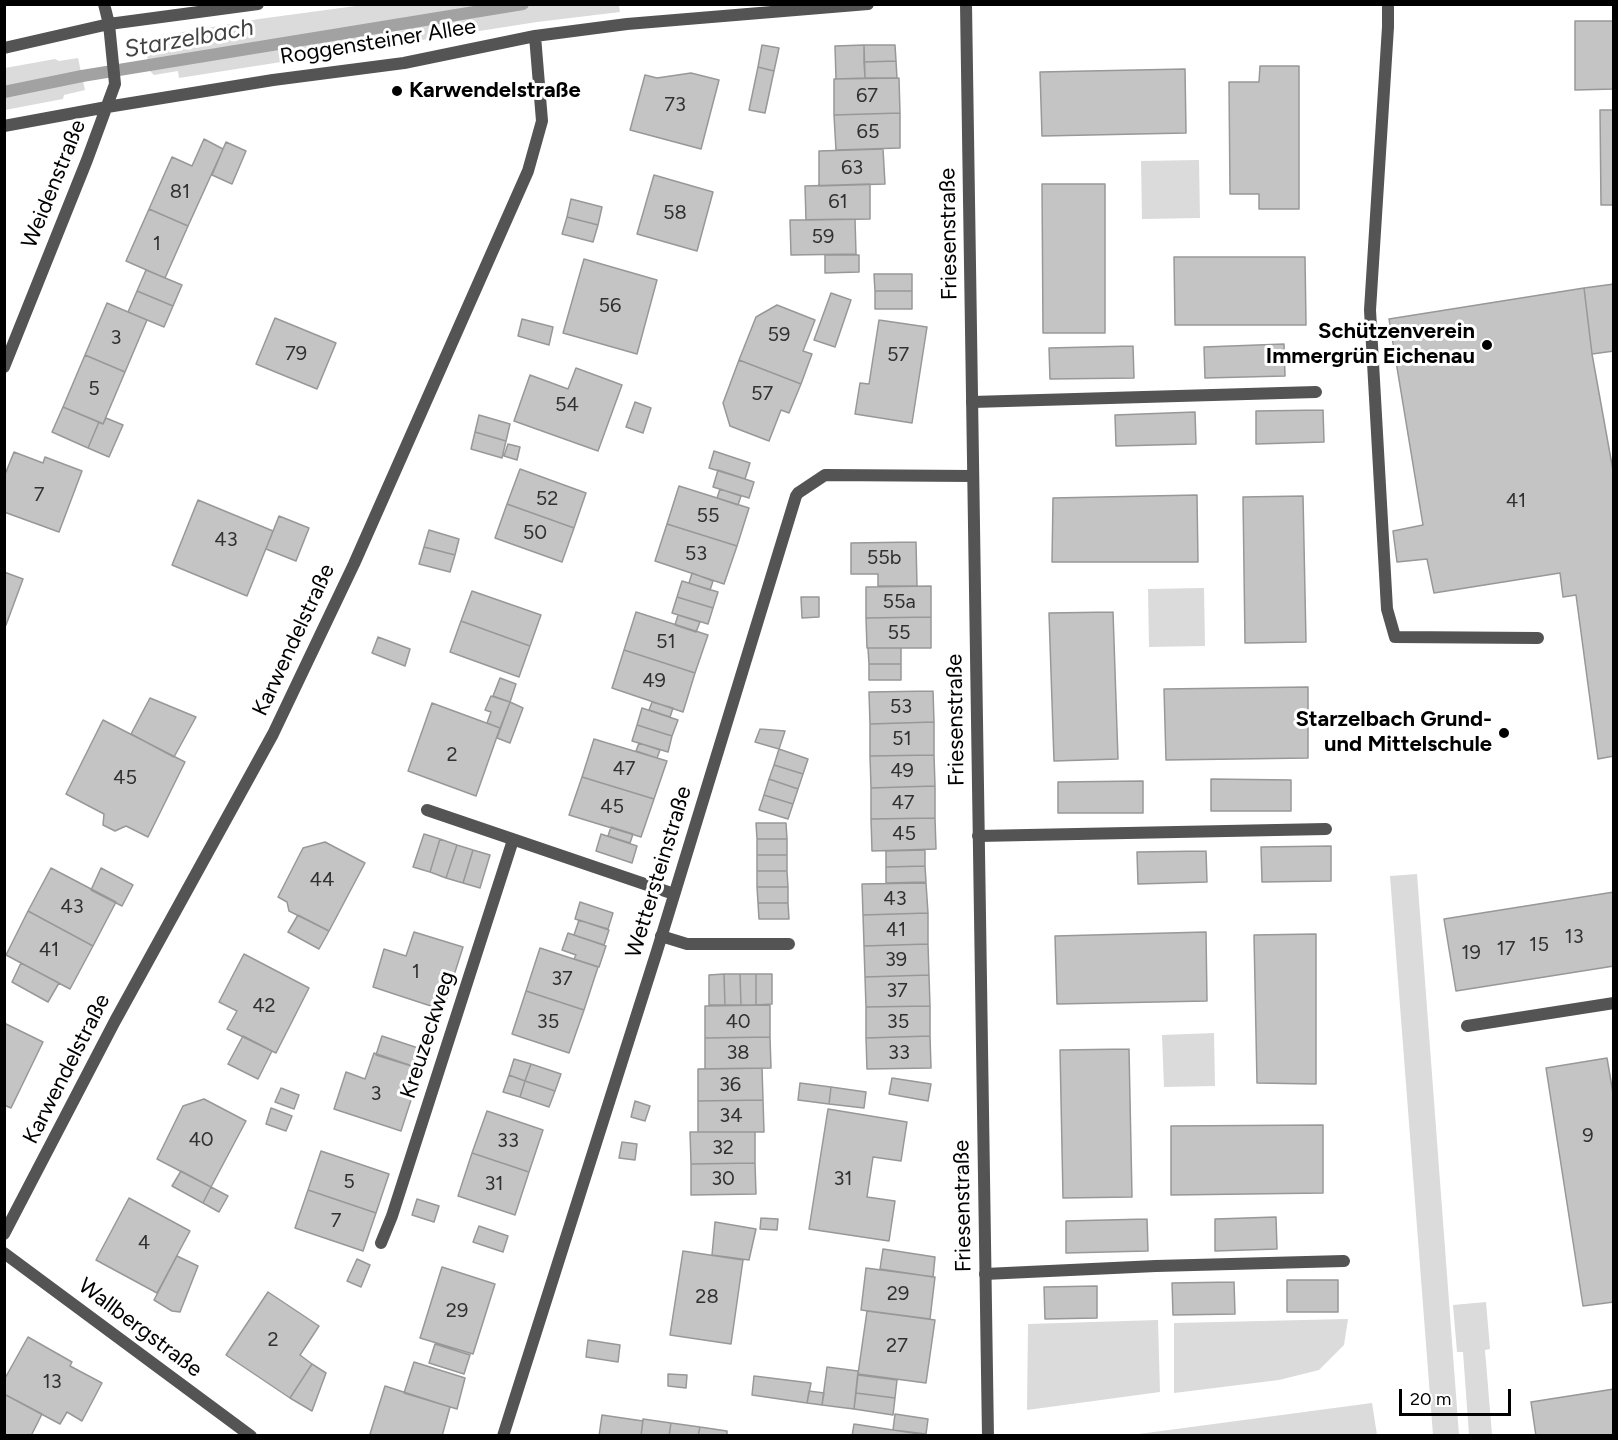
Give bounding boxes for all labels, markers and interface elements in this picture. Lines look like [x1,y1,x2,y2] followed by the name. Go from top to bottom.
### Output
[122,13,256,65] water label: Starzelbach
[278,13,478,71] street label: Roggensteiner Allee
[409,78,581,104] place label: Karwendelstraße
[390,84,404,98] marker: Karwendelstraße
[856,84,878,108] house number: 67
[664,93,686,117] house number: 73
[16,116,92,252] street label: Weidenstraße
[857,120,879,144] house number: 65
[841,156,863,180] house number: 63
[935,168,963,300] street label: Friesenstraße
[170,180,190,204] house number: 81
[828,190,848,214] house number: 61
[663,201,687,225] house number: 58
[812,225,834,249] house number: 59
[153,232,161,256] house number: 1
[599,294,621,318] house number: 56
[1266,319,1475,370] place label: Schützenverein Immergrün Eichenau
[768,323,790,347] house number: 59
[111,326,121,350] house number: 3
[1480,338,1494,352] marker: Schützenverein Immergrün Eichenau
[285,342,307,366] house number: 79
[887,343,909,367] house number: 57
[88,377,100,401] house number: 5
[751,382,773,406] house number: 57
[555,393,579,417] house number: 54
[34,483,44,507] house number: 7
[536,487,558,511] house number: 52
[1506,489,1526,513] house number: 41
[697,504,719,528] house number: 55
[523,521,547,545] house number: 50
[214,528,238,552] house number: 43
[685,542,707,566] house number: 53
[867,546,901,570] house number: 55b
[247,560,341,720] street label: Karwendelstraße
[882,590,916,614] house number: 55a
[888,621,910,645] house number: 55
[656,630,676,654] house number: 51
[942,654,970,786] street label: Friesenstraße
[642,669,666,693] house number: 49
[890,695,912,719] house number: 53
[1295,707,1492,758] place label: Starzelbach Grund- und Mittelschule
[1497,726,1511,740] marker: Starzelbach Grund- und Mittelschule
[892,727,912,751] house number: 51
[446,743,458,767] house number: 2
[612,757,636,781] house number: 47
[890,759,914,783] house number: 49
[113,766,137,790] house number: 45
[620,783,698,961] street label: Wettersteinstraße
[891,791,915,815] house number: 47
[600,795,624,819] house number: 45
[892,822,916,846] house number: 45
[310,868,334,892] house number: 44
[883,887,907,911] house number: 43
[60,895,84,919] house number: 43
[886,918,906,942] house number: 41
[1564,925,1584,949] house number: 13
[1529,933,1549,957] house number: 15
[1497,937,1515,961] house number: 17
[39,938,59,962] house number: 41
[1461,941,1481,965] house number: 19
[885,948,907,972] house number: 39
[412,960,420,984] house number: 1
[551,967,573,991] house number: 37
[395,968,461,1102] street label: Kreuzeckweg
[886,979,908,1003] house number: 37
[18,990,116,1148] street label: Karwendelstraße
[252,994,276,1018] house number: 42
[537,1010,559,1034] house number: 35
[725,1010,751,1034] house number: 40
[887,1010,909,1034] house number: 35
[726,1041,750,1065] house number: 38
[888,1041,910,1065] house number: 33
[719,1073,741,1097] house number: 36
[371,1082,381,1106] house number: 3
[719,1104,743,1128] house number: 34
[1582,1124,1594,1148] house number: 9
[188,1128,214,1152] house number: 40
[497,1129,519,1153] house number: 33
[712,1136,734,1160] house number: 32
[949,1140,977,1272] street label: Friesenstraße
[711,1167,735,1191] house number: 30
[833,1167,853,1191] house number: 31
[343,1170,355,1194] house number: 5
[484,1172,504,1196] house number: 31
[331,1209,341,1233] house number: 7
[138,1231,150,1255] house number: 4
[73,1273,207,1383] street label: Wallbergstraße
[887,1282,909,1306] house number: 29
[695,1285,719,1309] house number: 28
[446,1299,468,1323] house number: 29
[267,1328,279,1352] house number: 2
[886,1334,908,1358] house number: 27
[42,1370,62,1394] house number: 13
[1402,1377,1514,1415] scale bar
[1410,1388,1451,1410] text: 20 m

